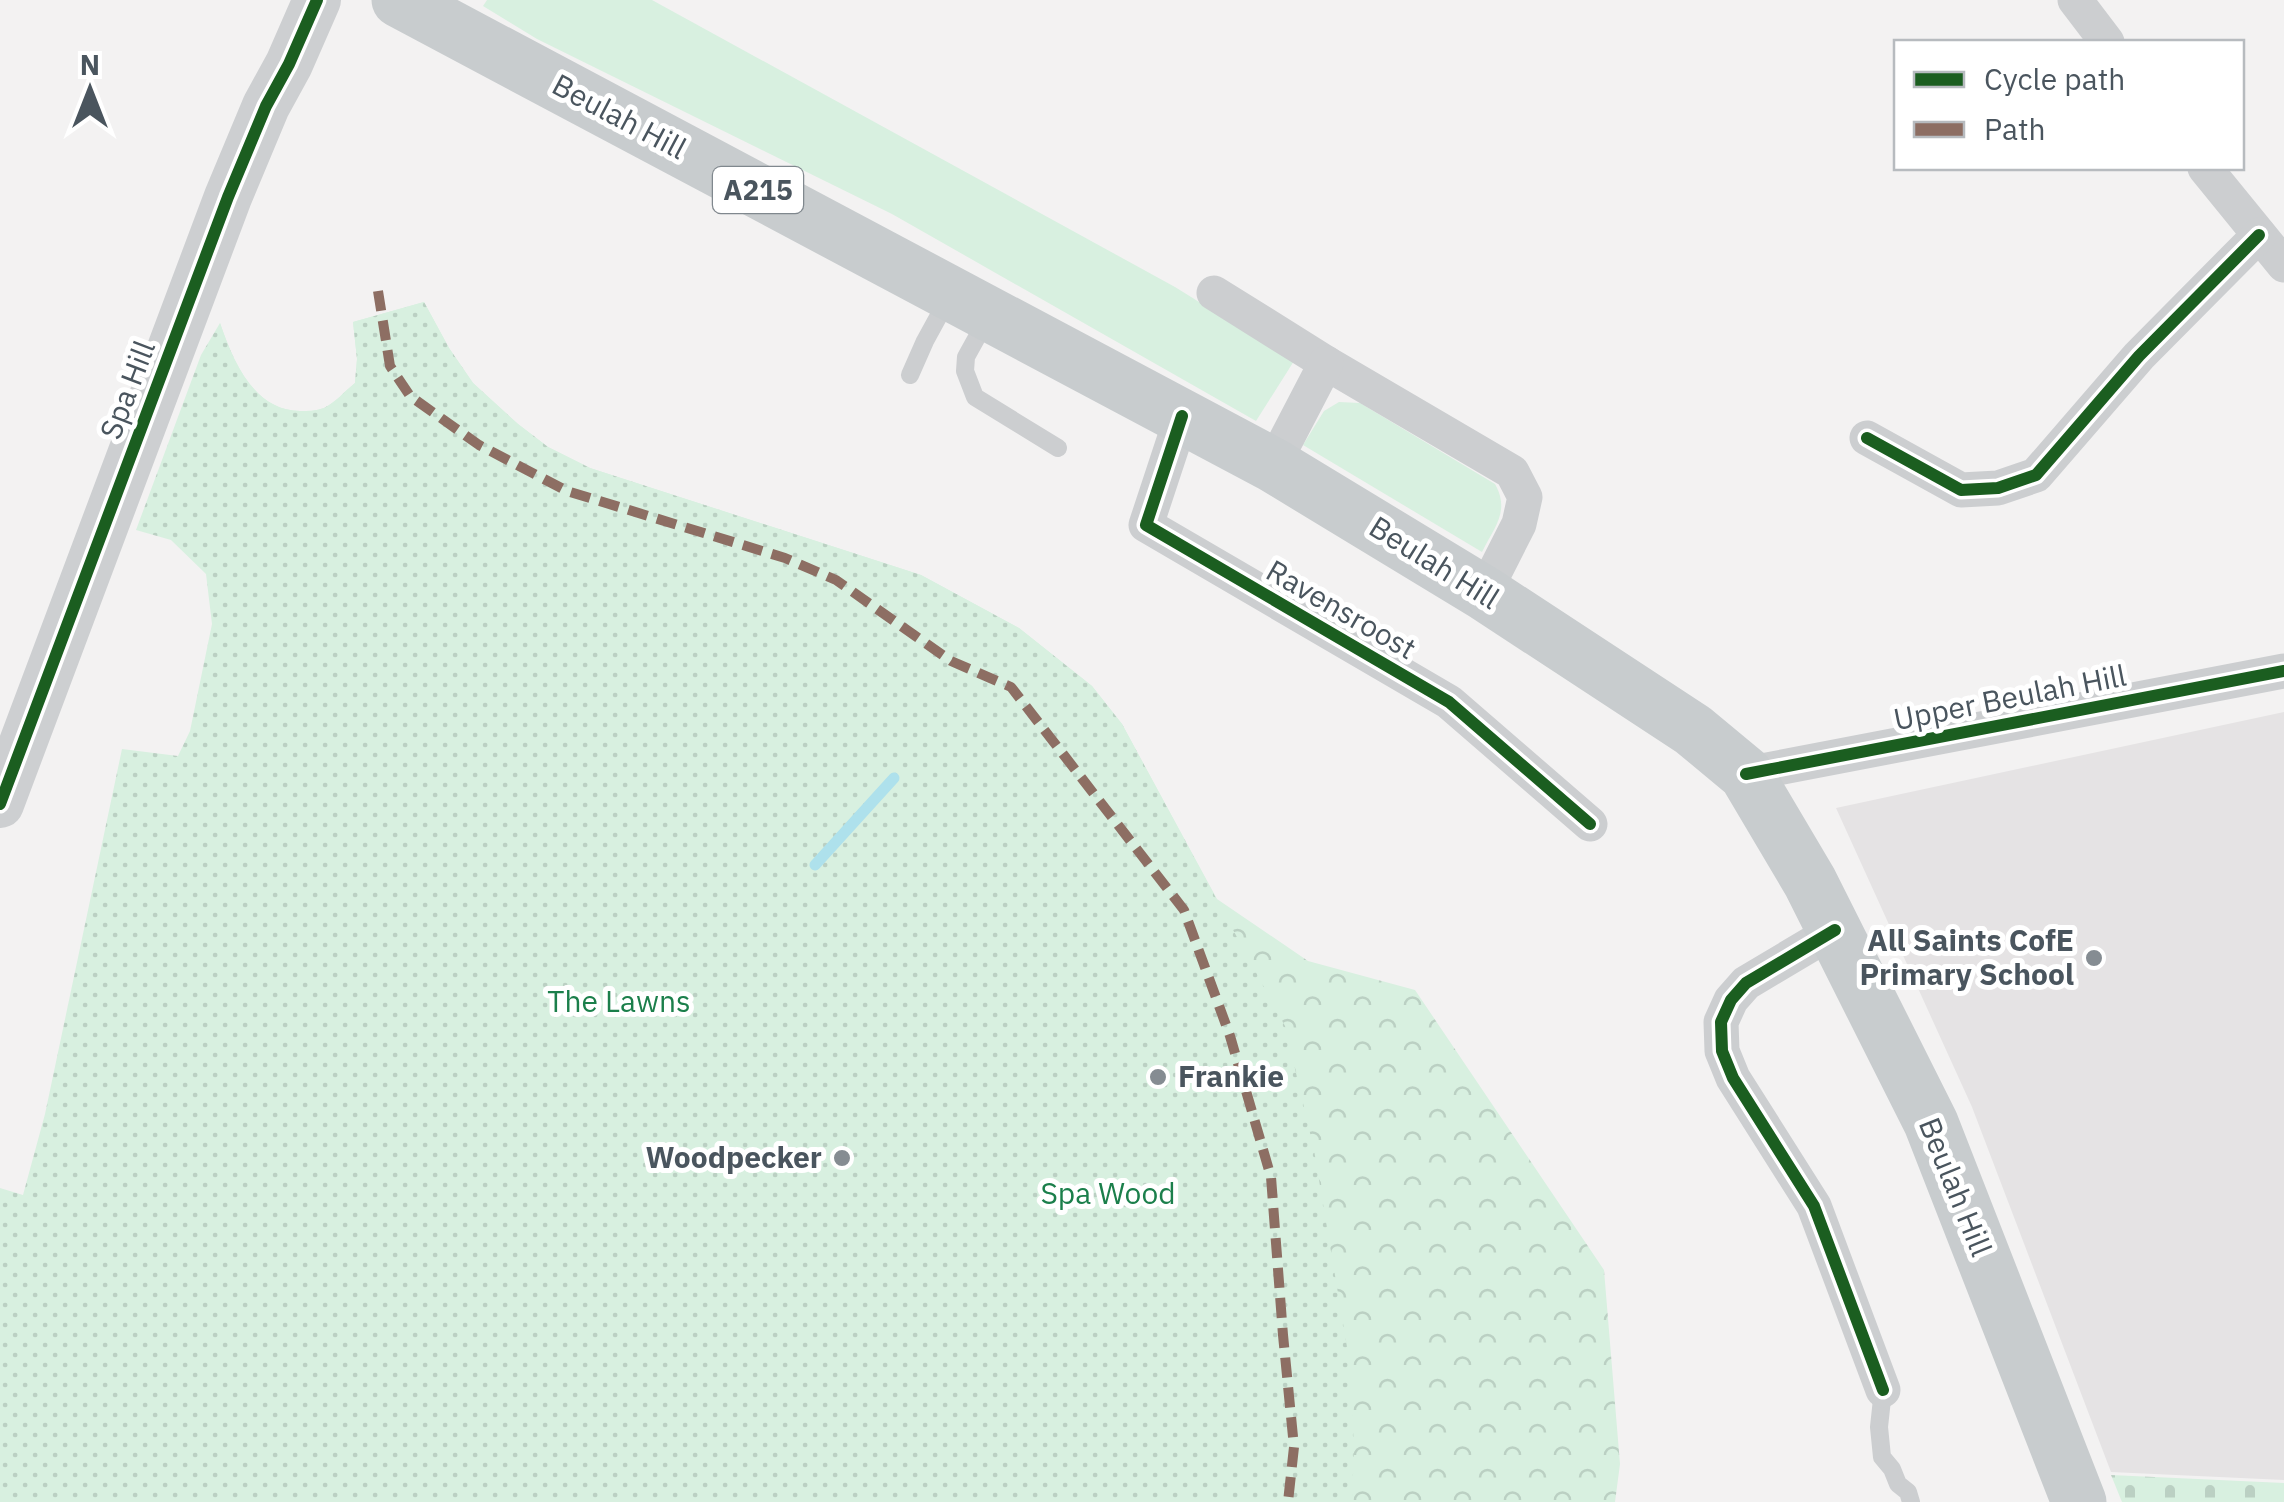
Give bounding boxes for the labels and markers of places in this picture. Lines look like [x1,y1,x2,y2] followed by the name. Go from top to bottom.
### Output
[1860,920,2074,993] place label: All Saints CofE Primary School
[2083,947,2105,969] marker: All Saints CofE Primary School
[1178,1056,1284,1095] place label: Frankie
[1147,1066,1169,1088] marker: Frankie
[645,1137,822,1176] place label: Woodpecker
[831,1147,853,1169] marker: Woodpecker

